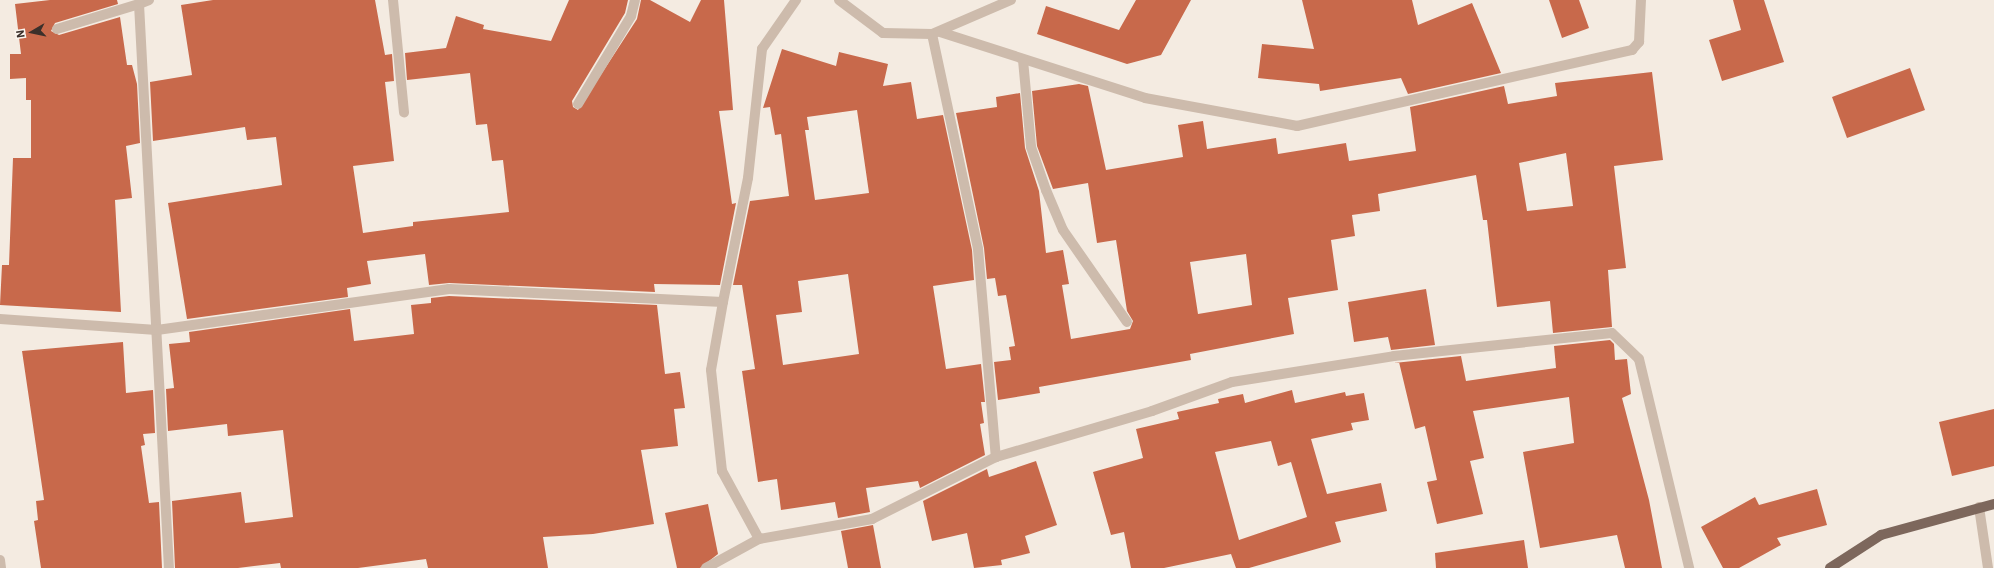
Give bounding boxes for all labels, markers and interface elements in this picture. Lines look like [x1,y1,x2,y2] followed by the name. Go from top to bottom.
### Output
[12,12,52,52] north arrow
[13,29,28,39] text: N

